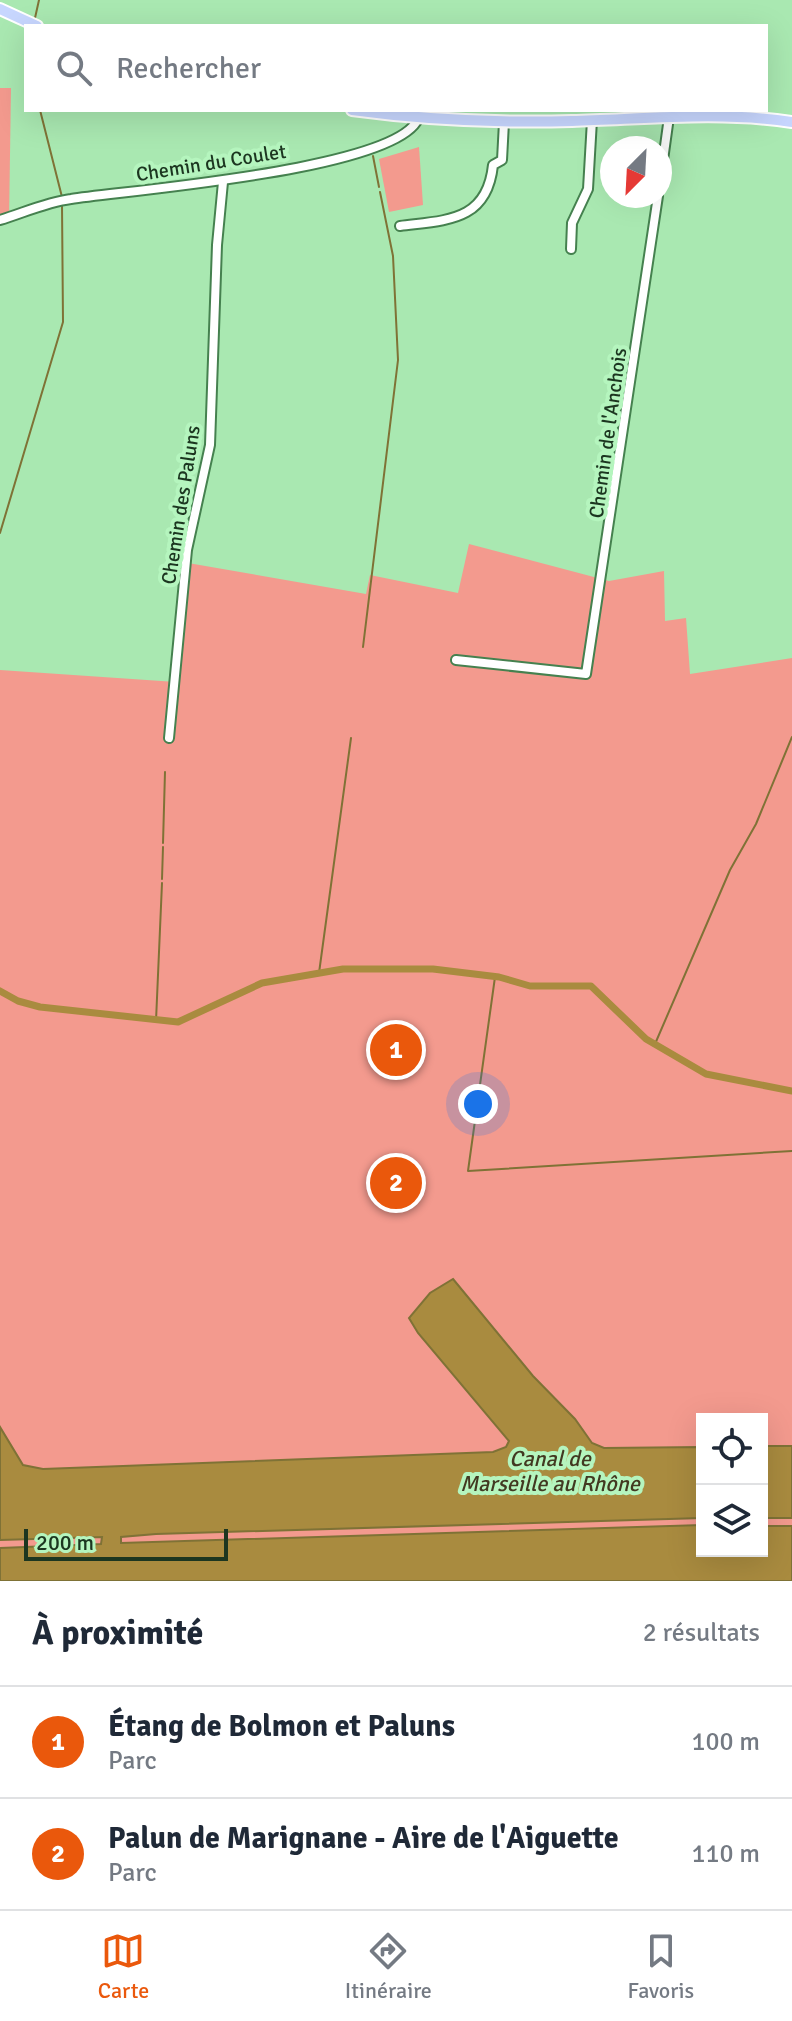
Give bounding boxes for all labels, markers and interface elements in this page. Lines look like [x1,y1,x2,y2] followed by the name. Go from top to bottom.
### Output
[24,24,768,112] search box
[52,46,96,90] icon: search
[116,50,261,87] text: Rechercher
[600,136,672,208] north arrow
[134,139,288,187] street label: Chemin du Coulet
[584,346,632,520] street label: Chemin de l'Anchois
[156,423,206,586] street label: Chemin des Paluns
[370,1020,422,1080] pin: 1
[458,1084,498,1124] your location
[370,1153,422,1213] pin: 2
[696,1413,768,1557] map controls
[696,1413,768,1485] button: locate
[460,1445,641,1497] water label: Canal de Marseille au Rhône
[696,1485,768,1557] button: layers
[24,1525,228,1561] scale bar
[36,1529,94,1556] text: 200 m
[32,1612,203,1654] text: À proximité
[643,1617,760,1649] text: 2 résultats
[108,1708,455,1745] text: Étang de Bolmon et Paluns
[51,1726,65,1758] text: 1
[691,1726,760,1758] text: 100 m
[108,1745,157,1777] text: Parc
[108,1820,619,1857] text: Palun de Marignane - Aire de l'Aiguette
[51,1838,65,1870] text: 2
[691,1838,760,1870] text: 110 m
[108,1857,157,1889] text: Parc
[98,1929,149,2004] tab: Carte
[345,1929,432,2004] tab: Itinéraire
[627,1929,694,2004] tab: Favoris

